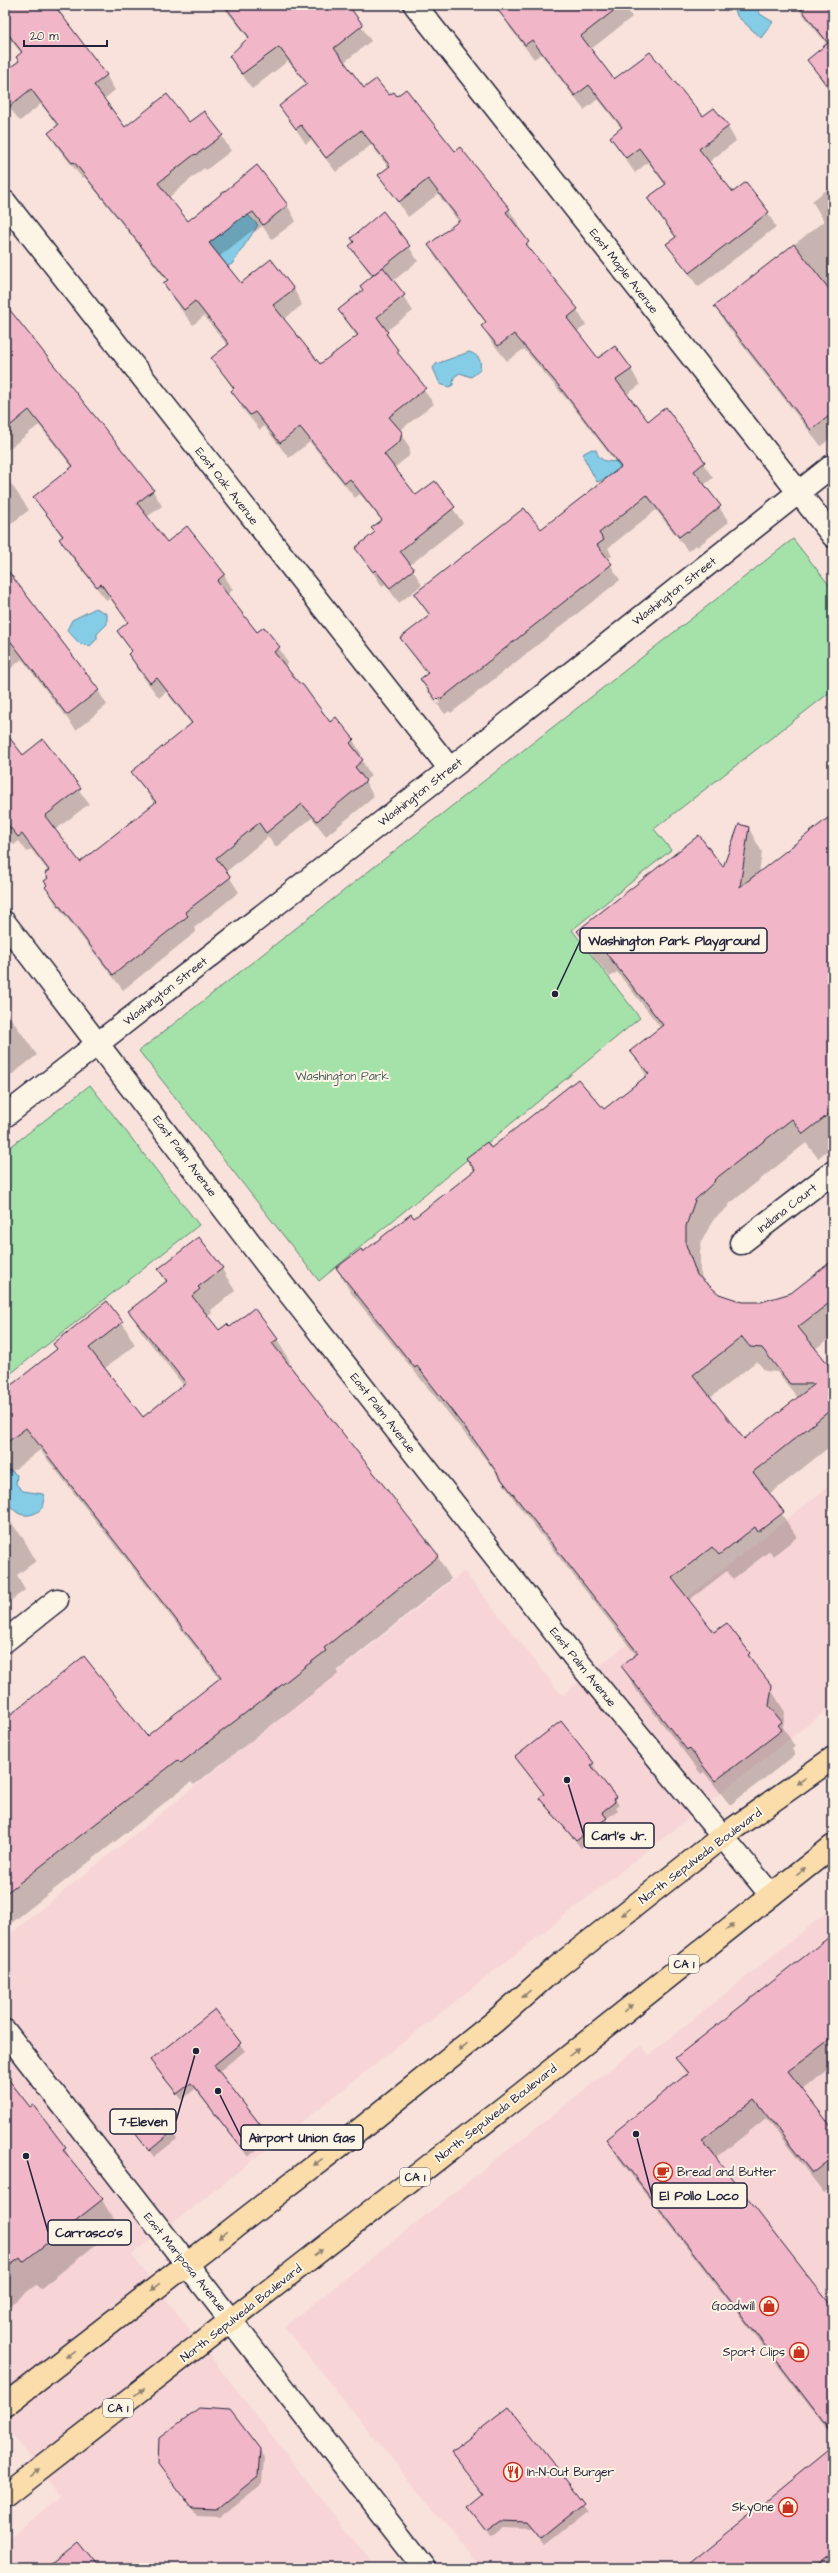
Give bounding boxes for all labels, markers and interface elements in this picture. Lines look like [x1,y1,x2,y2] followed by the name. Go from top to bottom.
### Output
[24,22,107,48] scale bar
[30,28,59,45] text: 20 m
[585,225,663,318] street label: East Maple Avenue
[191,444,263,529] street label: East Oak Avenue
[629,553,721,631] street label: Washington Street
[375,754,467,832] street label: Washington Street
[580,928,767,953] callout: Washington Park Playground
[587,932,760,952] text: Washington Park Playground
[120,953,212,1031] street label: Washington Street
[295,1068,389,1086] park label: Washington Park
[148,1112,221,1201] street label: East Palm Avenue
[754,1180,821,1237] street label: Indiana Court
[346,1370,420,1457] street label: East Palm Avenue
[545,1624,620,1711] street label: East Palm Avenue
[796,1777,806,1785] one-way arrow
[635,1804,765,1908] street label: North Sepulveda Boulevard
[584,1823,654,1848] callout: Carl's Jr.
[592,1827,647,1845] text: Carl's Jr.
[796,1866,807,1875] one-way arrow
[621,1908,632,1916] one-way arrow
[724,1923,735,1931] one-way arrow
[669,1955,699,1973] road number: CA 1
[521,1989,530,1998] one-way arrow
[623,2004,634,2013] one-way arrow
[458,2042,469,2051] one-way arrow
[569,2047,579,2056] one-way arrow
[432,2061,561,2166] street label: North Sepulveda Boulevard
[110,2109,176,2134] callout: 7-Eleven
[117,2113,168,2131] text: 7-Eleven
[241,2125,363,2150] callout: Airport Union Gas
[249,2129,356,2148] text: Airport Union Gas
[312,2158,323,2167] one-way arrow
[652,2161,674,2183] cafe icon: Bread and Butter
[677,2164,777,2181] place label: Bread and Butter
[400,2168,430,2186] road number: CA 1
[652,2183,747,2208] callout: El Pollo Loco
[659,2187,739,2205] text: El Pollo Loco
[139,2209,230,2316] street label: East Mariposa Avenue
[48,2220,131,2245] callout: Carrasco's
[55,2224,123,2242] text: Carrasco's
[217,2231,228,2240] one-way arrow
[312,2249,323,2258] one-way arrow
[177,2261,306,2366] street label: North Sepulveda Boulevard
[149,2283,160,2292] one-way arrow
[758,2295,780,2317] shop icon: Goodwill
[712,2298,755,2315] place label: Goodwill
[788,2341,810,2363] shop icon: Sport Clips
[723,2344,785,2361] place label: Sport Clips
[64,2350,75,2359] one-way arrow
[133,2388,144,2397] one-way arrow
[103,2399,133,2417] road number: CA 1
[502,2461,524,2483] restaurant icon: In-N-Out Burger
[527,2464,615,2482] place label: In-N-Out Burger
[30,2468,41,2476] one-way arrow
[777,2496,799,2518] shop icon: SkyOne
[732,2499,775,2517] place label: SkyOne

